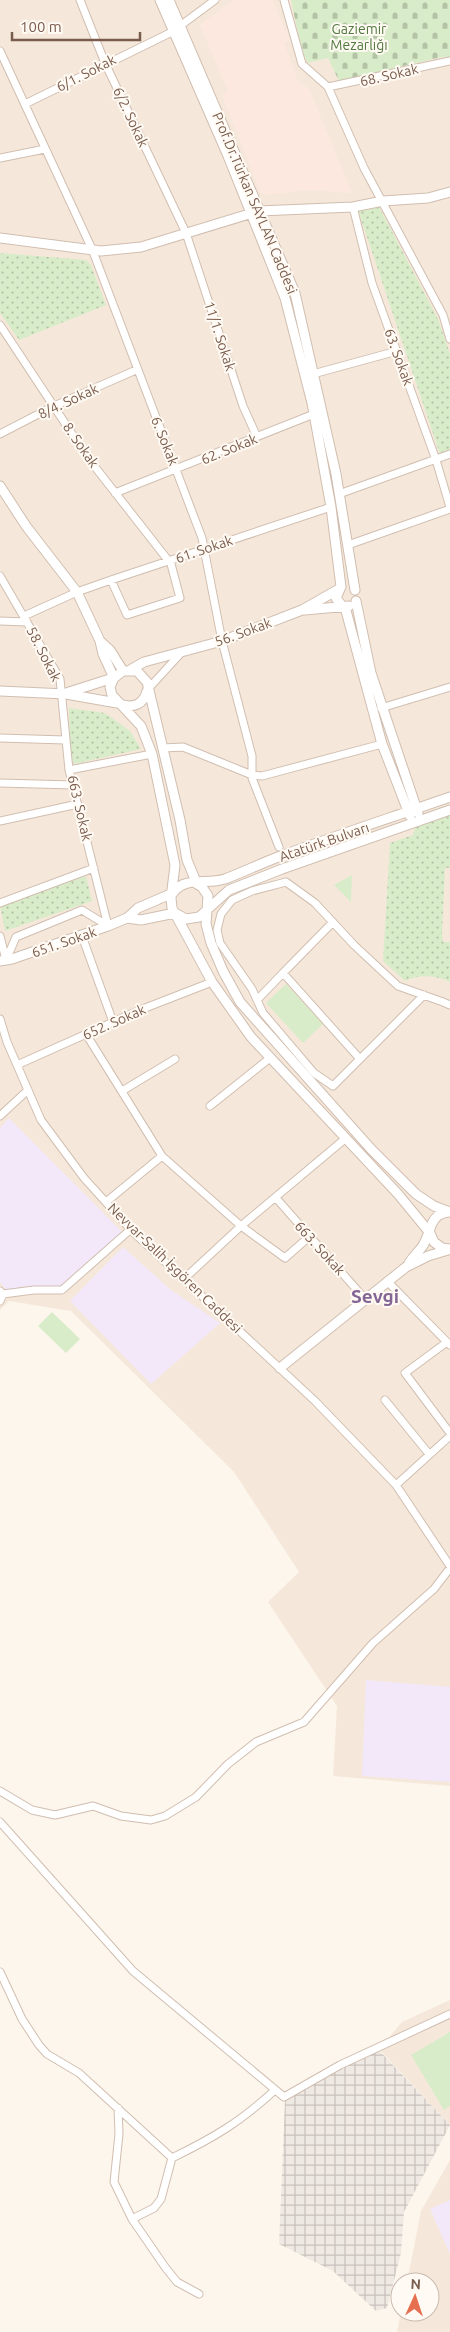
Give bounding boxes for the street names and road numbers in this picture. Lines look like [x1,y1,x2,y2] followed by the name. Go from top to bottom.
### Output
[54,51,118,95] street label: 6/1. Sokak
[358,61,420,89] street label: 68. Sokak
[110,84,152,150] street label: 6/2. Sokak
[209,110,301,296] street label: Prof.Dr.Türkan SAYLAN Caddesi
[201,299,239,373] street label: 11/1. Sokak
[381,326,417,388] street label: 63. Sokak
[35,380,101,422] street label: 8/4. Sokak
[148,414,182,468] street label: 6. Sokak
[60,419,102,471] street label: 8. Sokak
[199,430,259,468] street label: 62. Sokak
[173,532,235,566] street label: 61. Sokak
[212,614,274,650] street label: 56. Sokak
[23,624,65,684] street label: 58. Sokak
[65,773,95,843] street label: 663. Sokak
[277,819,371,865] street label: Atatürk Bulvarı
[30,923,98,961] street label: 651. Sokak
[80,1001,148,1043] street label: 652. Sokak
[105,1200,245,1336] street label: Nevvar-Salih İşgören Caddesi
[292,1218,348,1278] street label: 663. Sokak

